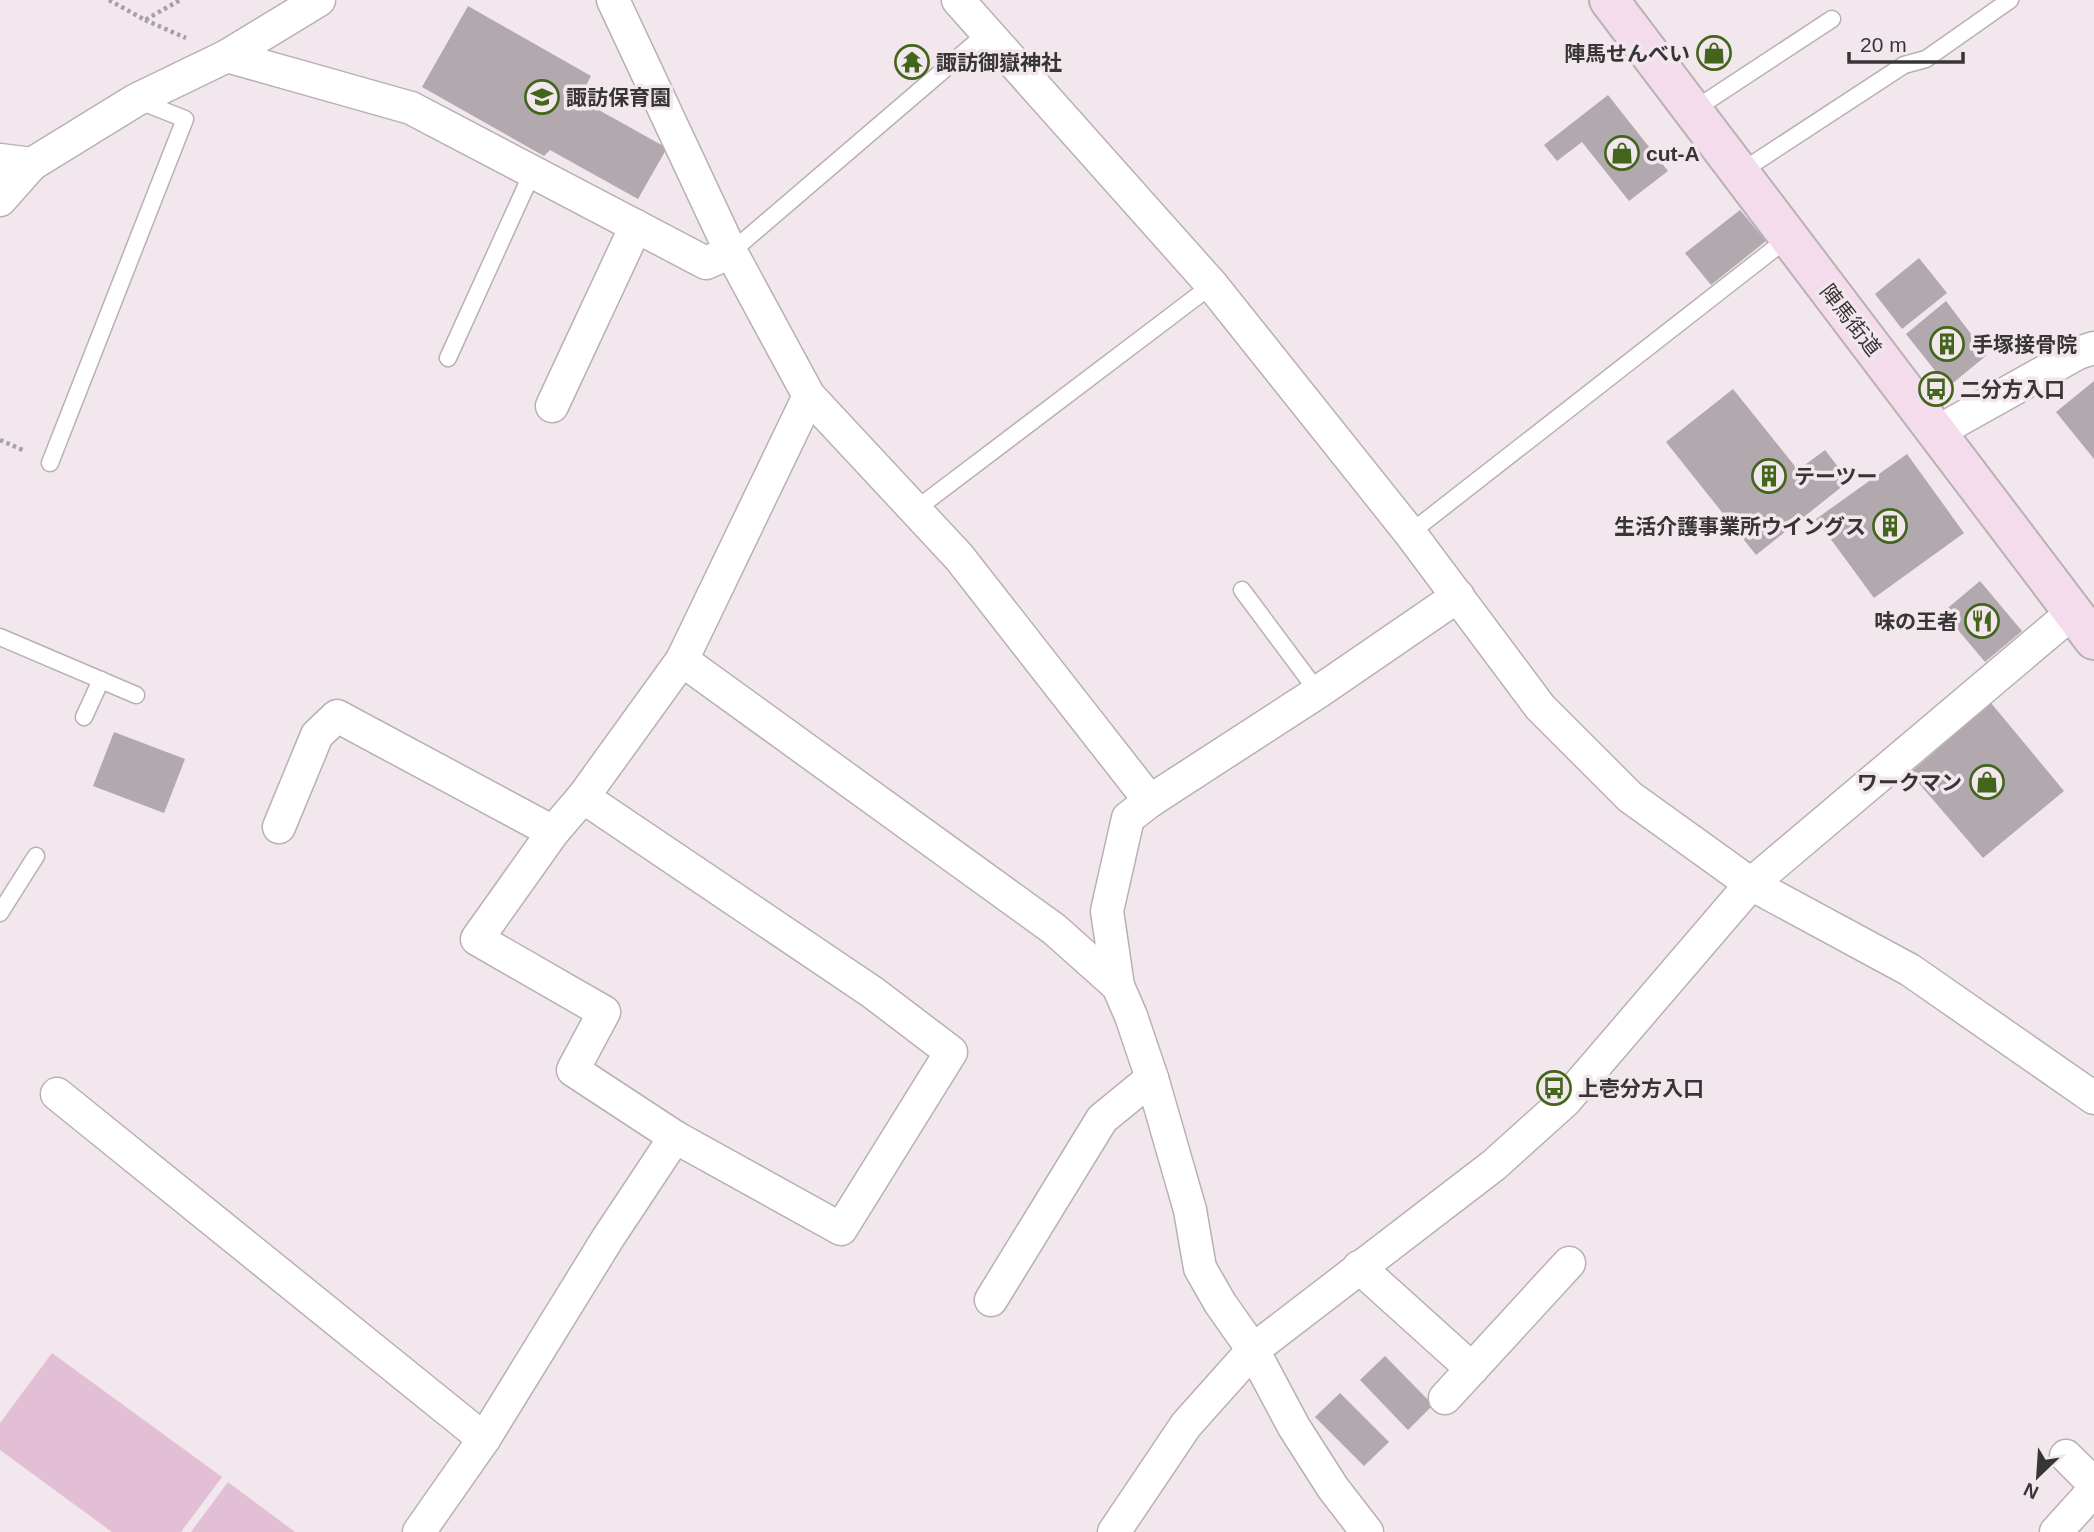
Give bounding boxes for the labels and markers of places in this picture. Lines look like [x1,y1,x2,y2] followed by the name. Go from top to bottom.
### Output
[1695,34,1733,72] shop icon: 陣馬せんべい
[1564,42,1690,65] place label: 陣馬せんべい
[893,43,931,81] temple icon: 諏訪御嶽神社
[936,51,1062,74] place label: 諏訪御嶽神社
[523,78,561,116] school or university icon: 諏訪保育園
[566,86,671,109] place label: 諏訪保育園
[1603,134,1641,172] shop icon: cut-A
[1646,142,1700,165] place label: cut-A
[1928,325,1966,363] building icon: 手塚接骨院
[1972,333,2077,356] place label: 手塚接骨院
[1917,370,1955,408] bus stop icon: 二分方入口
[1960,378,2065,401] place label: 二分方入口
[1750,457,1788,495] building icon: テーツー
[1794,465,1878,488] place label: テーツー
[1871,507,1909,545] building icon: 生活介護事業所ウイングス
[1614,515,1866,538] place label: 生活介護事業所ウイングス
[1963,602,2001,640] restaurant icon: 味の王者
[1874,610,1958,633] place label: 味の王者
[1968,763,2006,801] shop icon: ワークマン
[1857,771,1962,794] place label: ワークマン
[1535,1069,1573,1107] bus stop icon: 上壱分方入口
[1578,1077,1704,1100] place label: 上壱分方入口

